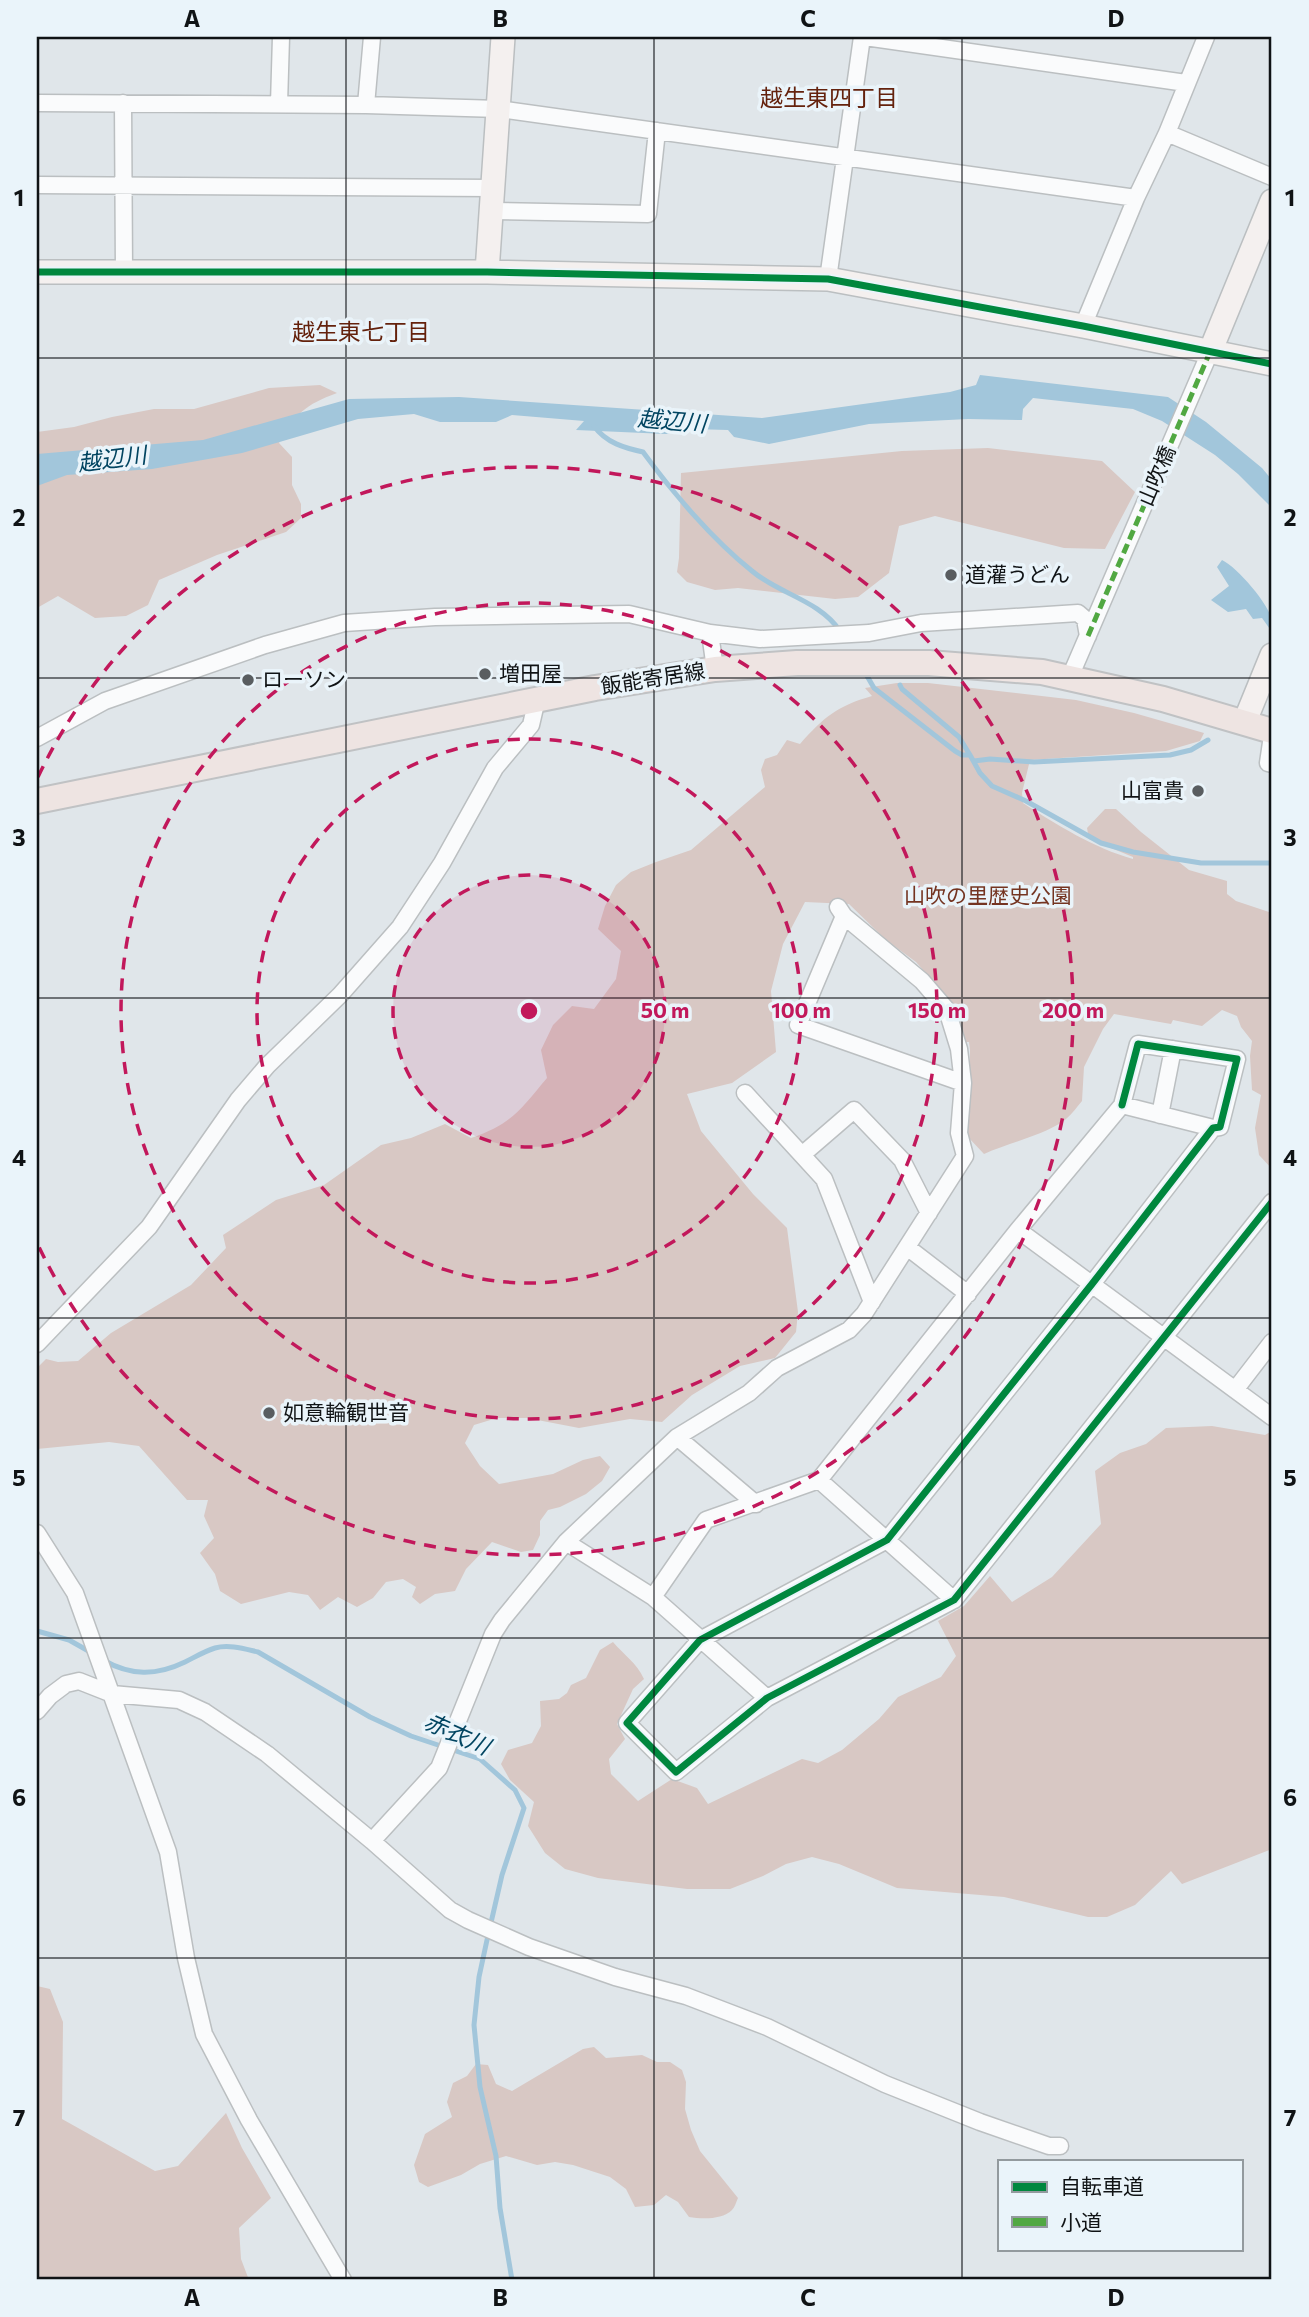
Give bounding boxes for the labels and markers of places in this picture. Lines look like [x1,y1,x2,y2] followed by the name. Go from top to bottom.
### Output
[965,561,1070,586] place label: 道灌うどん
[943,567,959,583] marker: 道灌うどん
[499,660,562,685] place label: 増田屋
[262,666,346,691] place label: ローソン
[477,666,493,682] marker: 増田屋
[240,672,256,688] marker: ローソン
[1121,777,1184,802] place label: 山富貴
[1190,783,1206,799] marker: 山富貴
[517,999,541,1023] centre of rings
[283,1399,409,1424] place label: 如意輪観世音
[261,1405,277,1421] marker: 如意輪観世音

